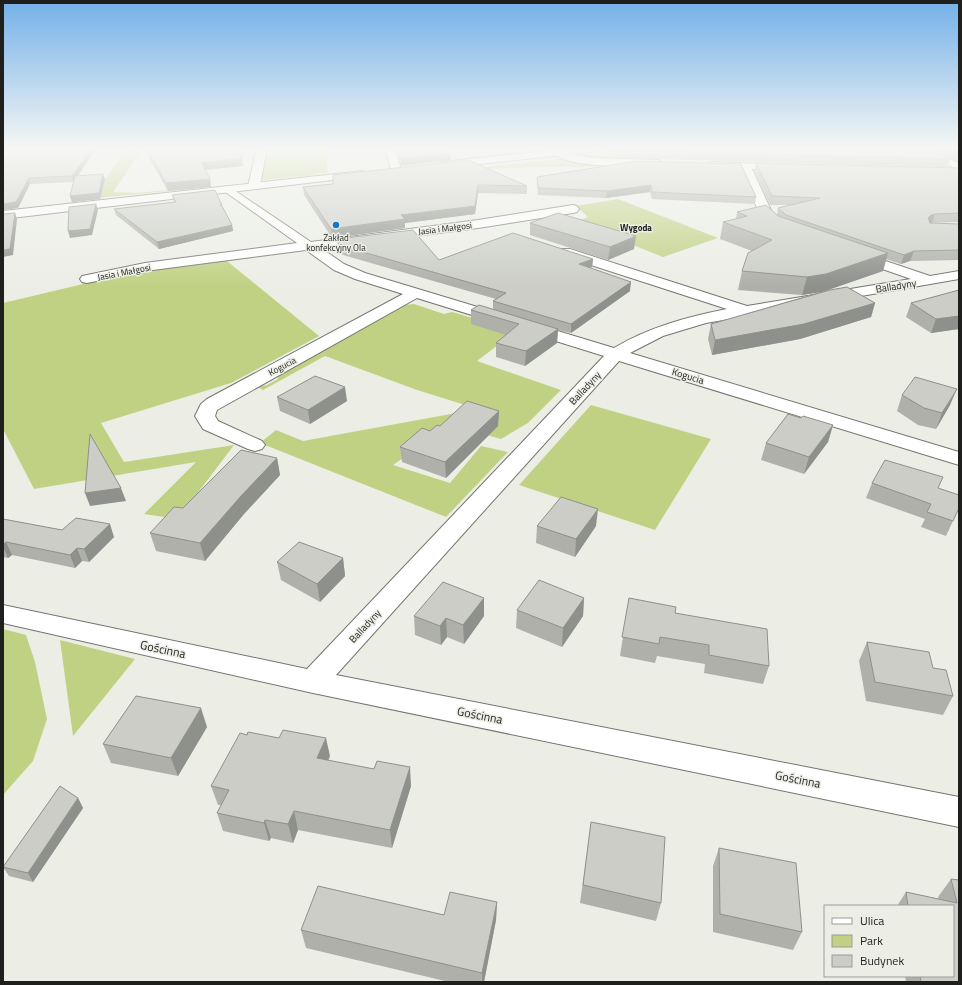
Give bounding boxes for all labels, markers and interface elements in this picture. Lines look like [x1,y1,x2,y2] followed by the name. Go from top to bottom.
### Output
[417,218,473,238] street label: Jasia i Małgosi
[331,220,341,230] marker: Zakład konfekcyjny Ola
[620,221,652,234] district label: Wygoda
[306,231,366,254] place label: Zakład konfekcyjny Ola
[96,260,152,284] street label: Jasia i Małgosi
[875,275,918,297] street label: Balladyny
[266,353,299,379] street label: Kogucia
[670,364,706,388] street label: Kogucia
[566,368,605,408] street label: Balladyny
[346,606,385,646] street label: Balladyny
[138,635,188,663] street label: Gościnna
[456,701,504,729] street label: Gościnna
[774,765,822,793] street label: Gościnna
[824,905,954,977] legend
[860,911,884,930] text: Ulica
[860,931,883,950] text: Park
[860,951,904,970] text: Budynek

